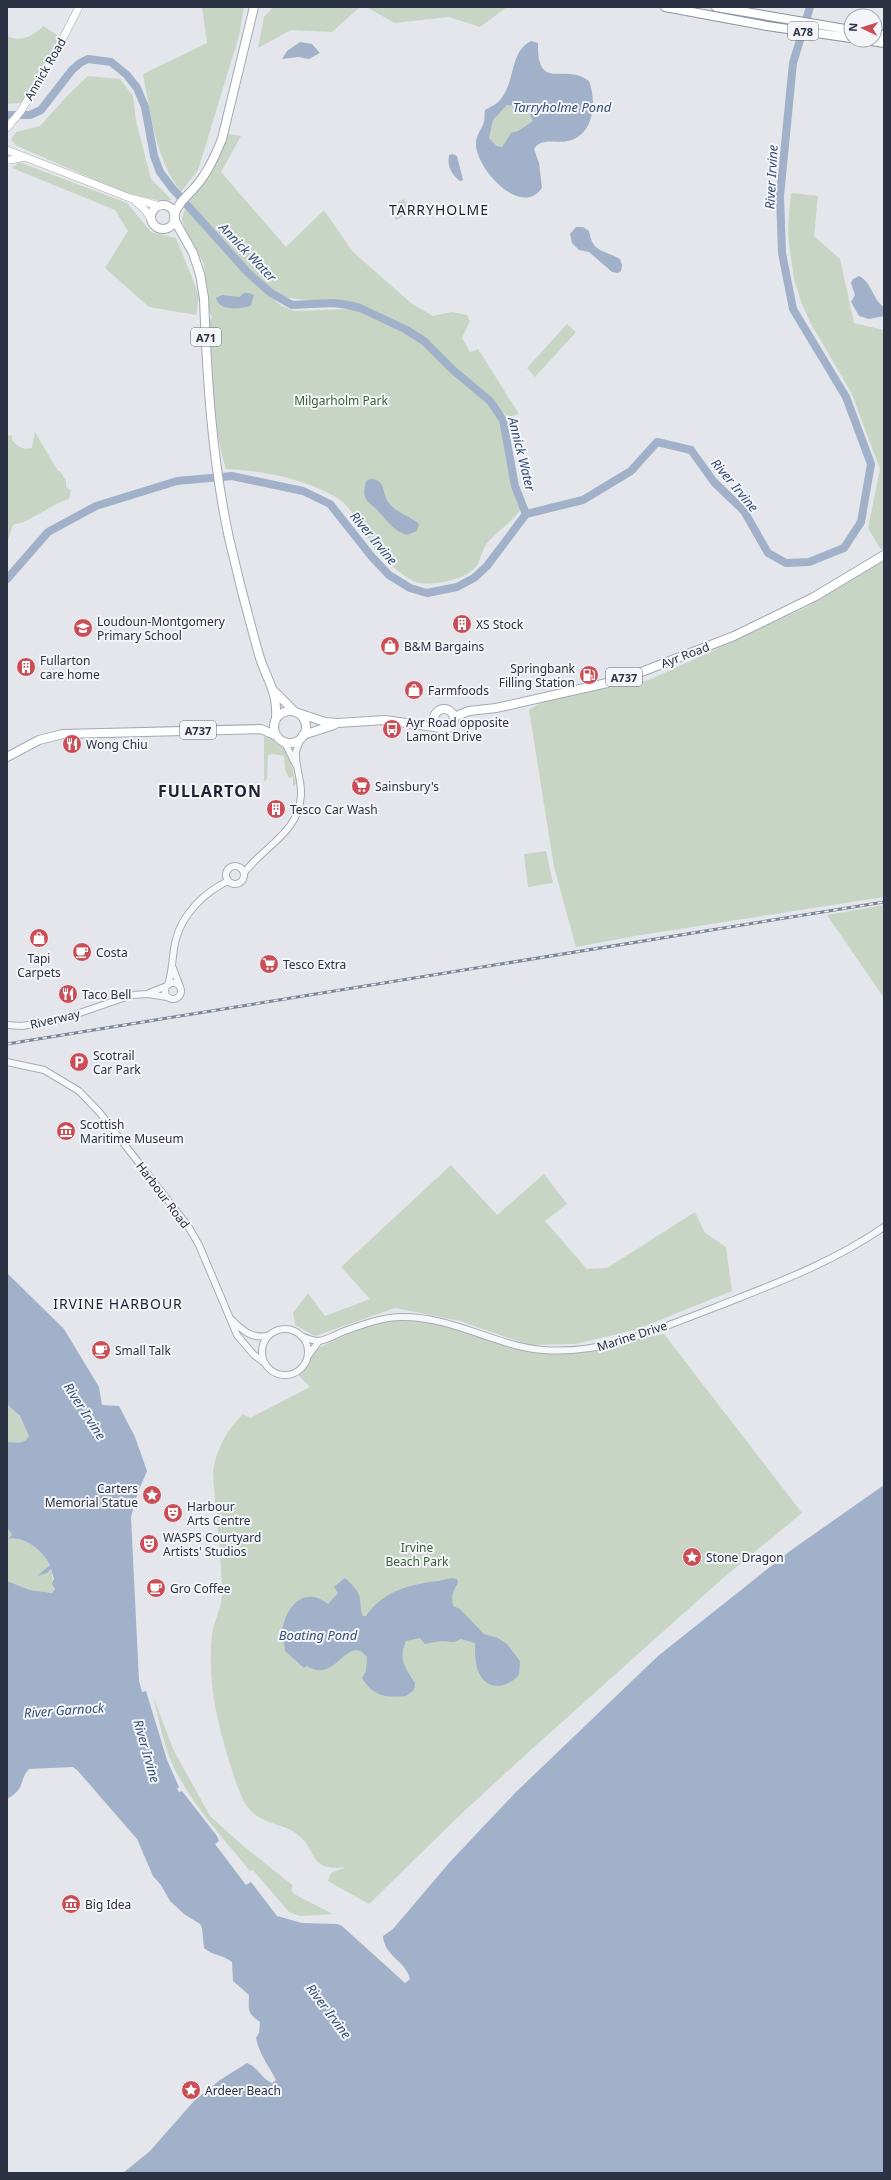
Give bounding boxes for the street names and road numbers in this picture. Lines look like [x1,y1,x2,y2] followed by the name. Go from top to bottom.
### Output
[788,22,818,40] road number: A78
[20,35,70,103] street label: Annick Road
[191,328,221,346] road number: A71
[658,638,712,672] street label: Ayr Road
[606,668,642,686] road number: A737
[180,721,216,739] road number: A737
[28,1005,82,1033] street label: Riverway
[132,1158,194,1232] street label: Harbour Road
[595,1317,669,1355] street label: Marine Drive

